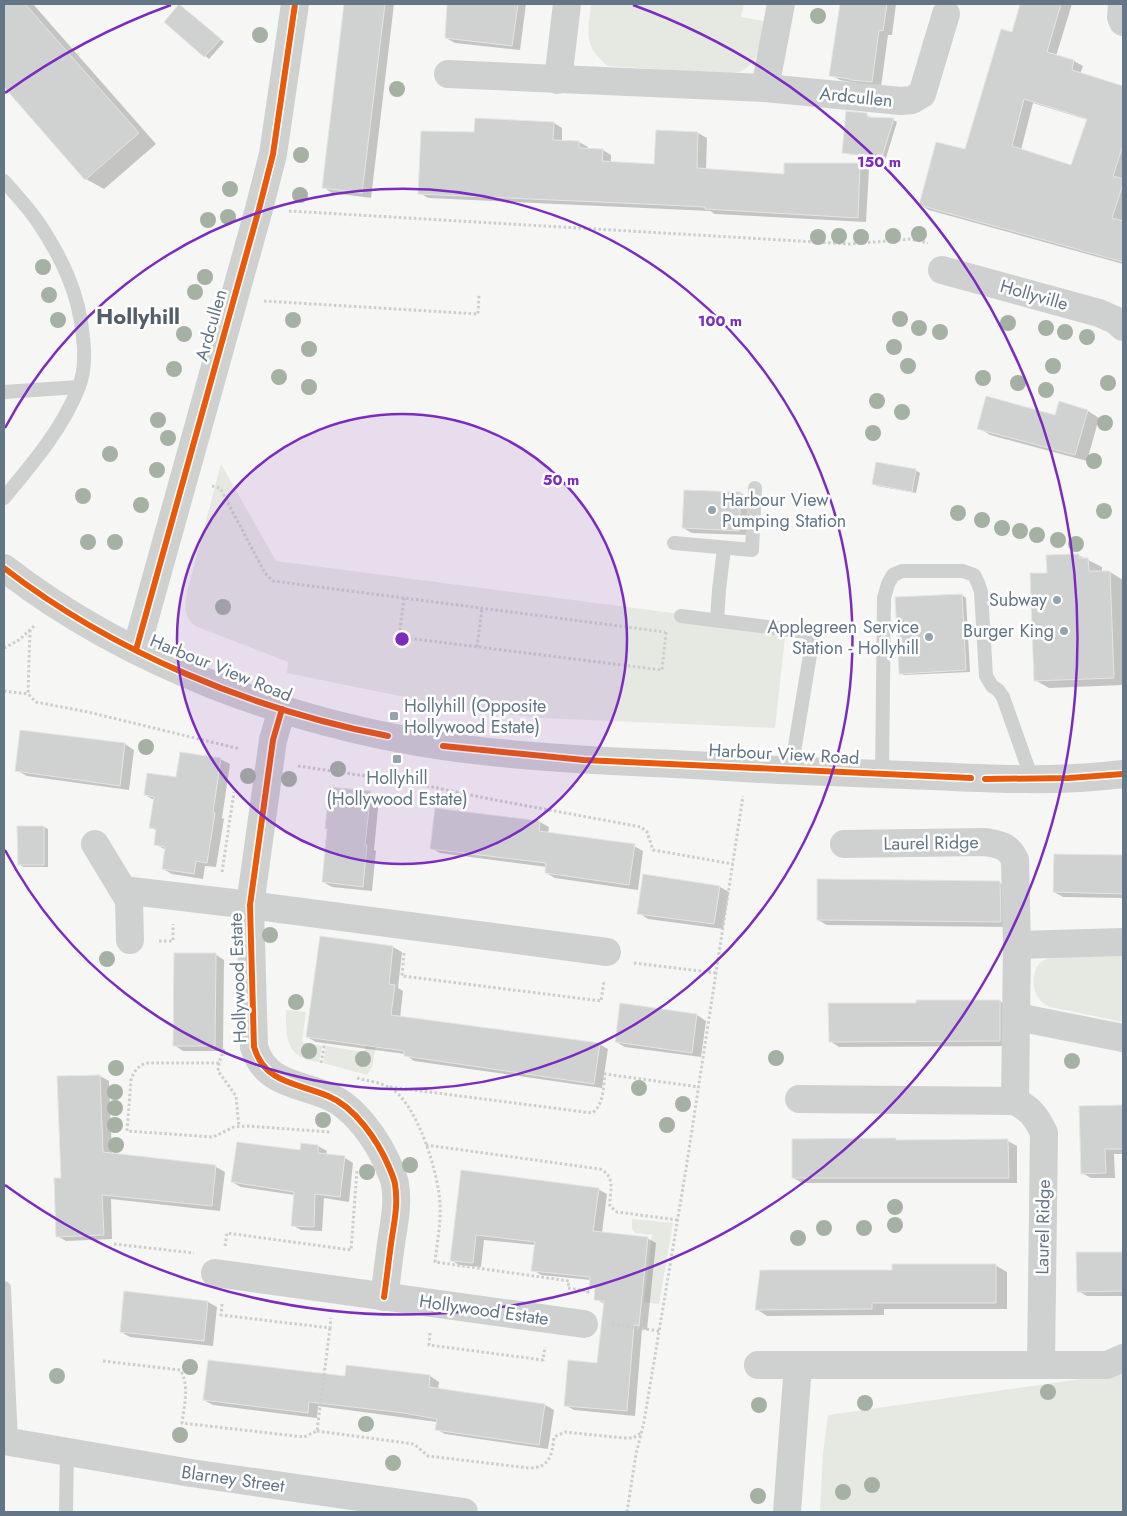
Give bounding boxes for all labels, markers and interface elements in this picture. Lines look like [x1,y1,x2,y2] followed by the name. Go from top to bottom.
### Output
[818,80,894,114] street label: Ardcullen
[857,151,901,173] text: 150 m
[997,273,1071,317] street label: Hollyville
[188,286,234,364] street label: Ardcullen
[96,300,180,332] district label: Hollyhill
[698,310,742,332] text: 100 m
[543,469,579,491] text: 50 m
[722,487,846,534] place label: Harbour View Pumping Station
[706,504,718,516] marker: Harbour View Pumping Station
[989,587,1047,613] place label: Subway
[1051,594,1063,606] marker: Subway
[767,614,919,661] place label: Applegreen Service Station - Hollyhill
[963,618,1054,644] place label: Burger King
[1058,625,1070,637] marker: Burger King
[146,628,296,708] street label: Harbour View Road
[393,630,411,648] centre of rings
[923,631,935,643] marker: Applegreen Service Station - Hollyhill
[404,693,546,740] place label: Hollyhill (Opposite Hollywood Estate)
[388,710,400,722] marker: Hollyhill (Opposite Hollywood Estate)
[708,737,860,771] street label: Harbour View Road
[391,753,403,765] marker: Hollyhill (Hollywood Estate)
[326,765,468,812] place label: Hollyhill (Hollywood Estate)
[883,829,979,857] street label: Laurel Ridge
[223,912,253,1044] street label: Hollywood Estate
[1029,1179,1057,1275] street label: Laurel Ridge
[418,1288,550,1332] street label: Hollywood Estate
[180,1459,287,1499] street label: Blarney Street

